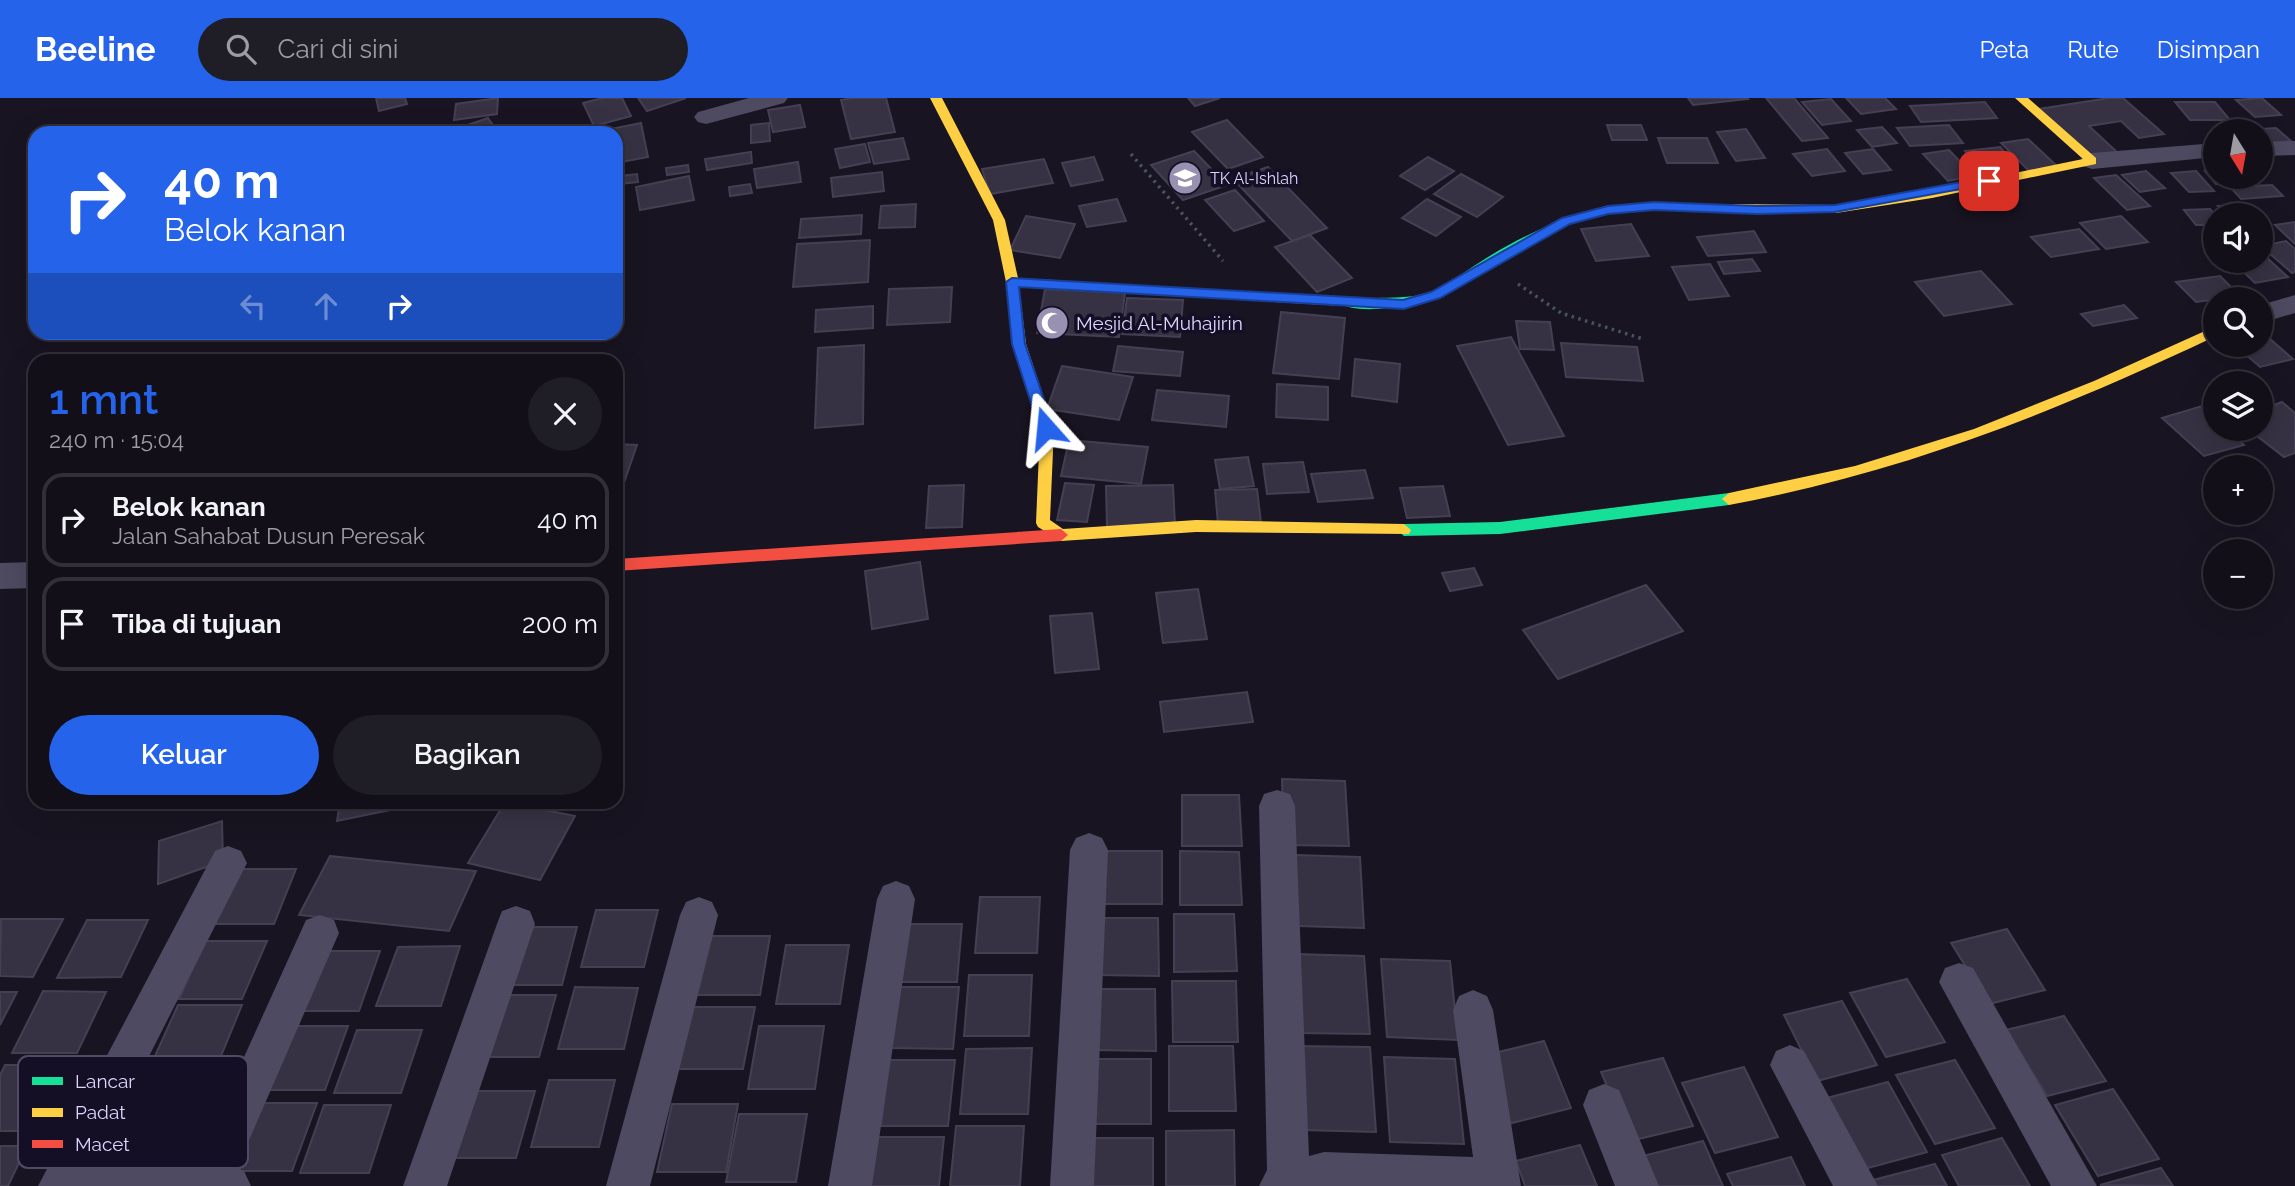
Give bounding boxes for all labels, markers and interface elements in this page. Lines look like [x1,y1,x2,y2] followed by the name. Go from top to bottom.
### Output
[198,18,688,81] search box
[35,30,156,69] text: Beeline
[222,30,260,68] icon: search
[278,34,399,64] text: Cari di sini
[1979,35,2029,64] text: Peta
[2067,35,2119,64] text: Rute
[2157,35,2260,64] text: Disimpan
[2203,119,2273,189] north arrow
[2203,119,2273,609] map controls
[1959,151,2019,211] pin
[164,152,279,209] text: 40 m
[49,154,140,245] icon: right
[1166,159,1204,197] school or university icon: TK Al-Ishlah
[1970,162,2008,200] icon: arrive
[1210,169,1298,188] place label: TK Al-Ishlah
[2203,203,2273,273] button: sound
[164,211,346,248] text: Belok kanan
[234,287,272,325] icon: left
[307,287,345,325] icon: ahead
[380,287,418,325] icon: right
[2203,287,2273,357] button: search
[1033,304,1071,342] mosque icon: Mesjid Al-Muhajirin
[1076,312,1243,334] place label: Mesjid Al-Muhajirin
[2203,371,2273,441] button: layers
[49,375,158,424] text: 1 mnt
[528,377,602,451] button: close
[1009,391,1083,465] position arrow
[49,426,184,453] text: 240 m · 15:04
[2203,455,2273,525] button: +
[112,492,266,522] text: Belok kanan
[53,501,91,539] icon: right
[537,505,598,535] text: 40 m
[112,522,425,549] text: Jalan Sahabat Dusun Peresak
[2203,539,2273,609] button: −
[53,605,91,643] icon: arrive
[112,609,282,639] text: Tiba di tujuan
[522,609,598,639] text: 200 m
[49,715,319,795] button: Keluar
[333,715,602,795] button: Bagikan
[18,1056,248,1168] legend
[75,1070,135,1092] text: Lancar
[75,1101,126,1123] text: Padat
[75,1133,130,1155] text: Macet

